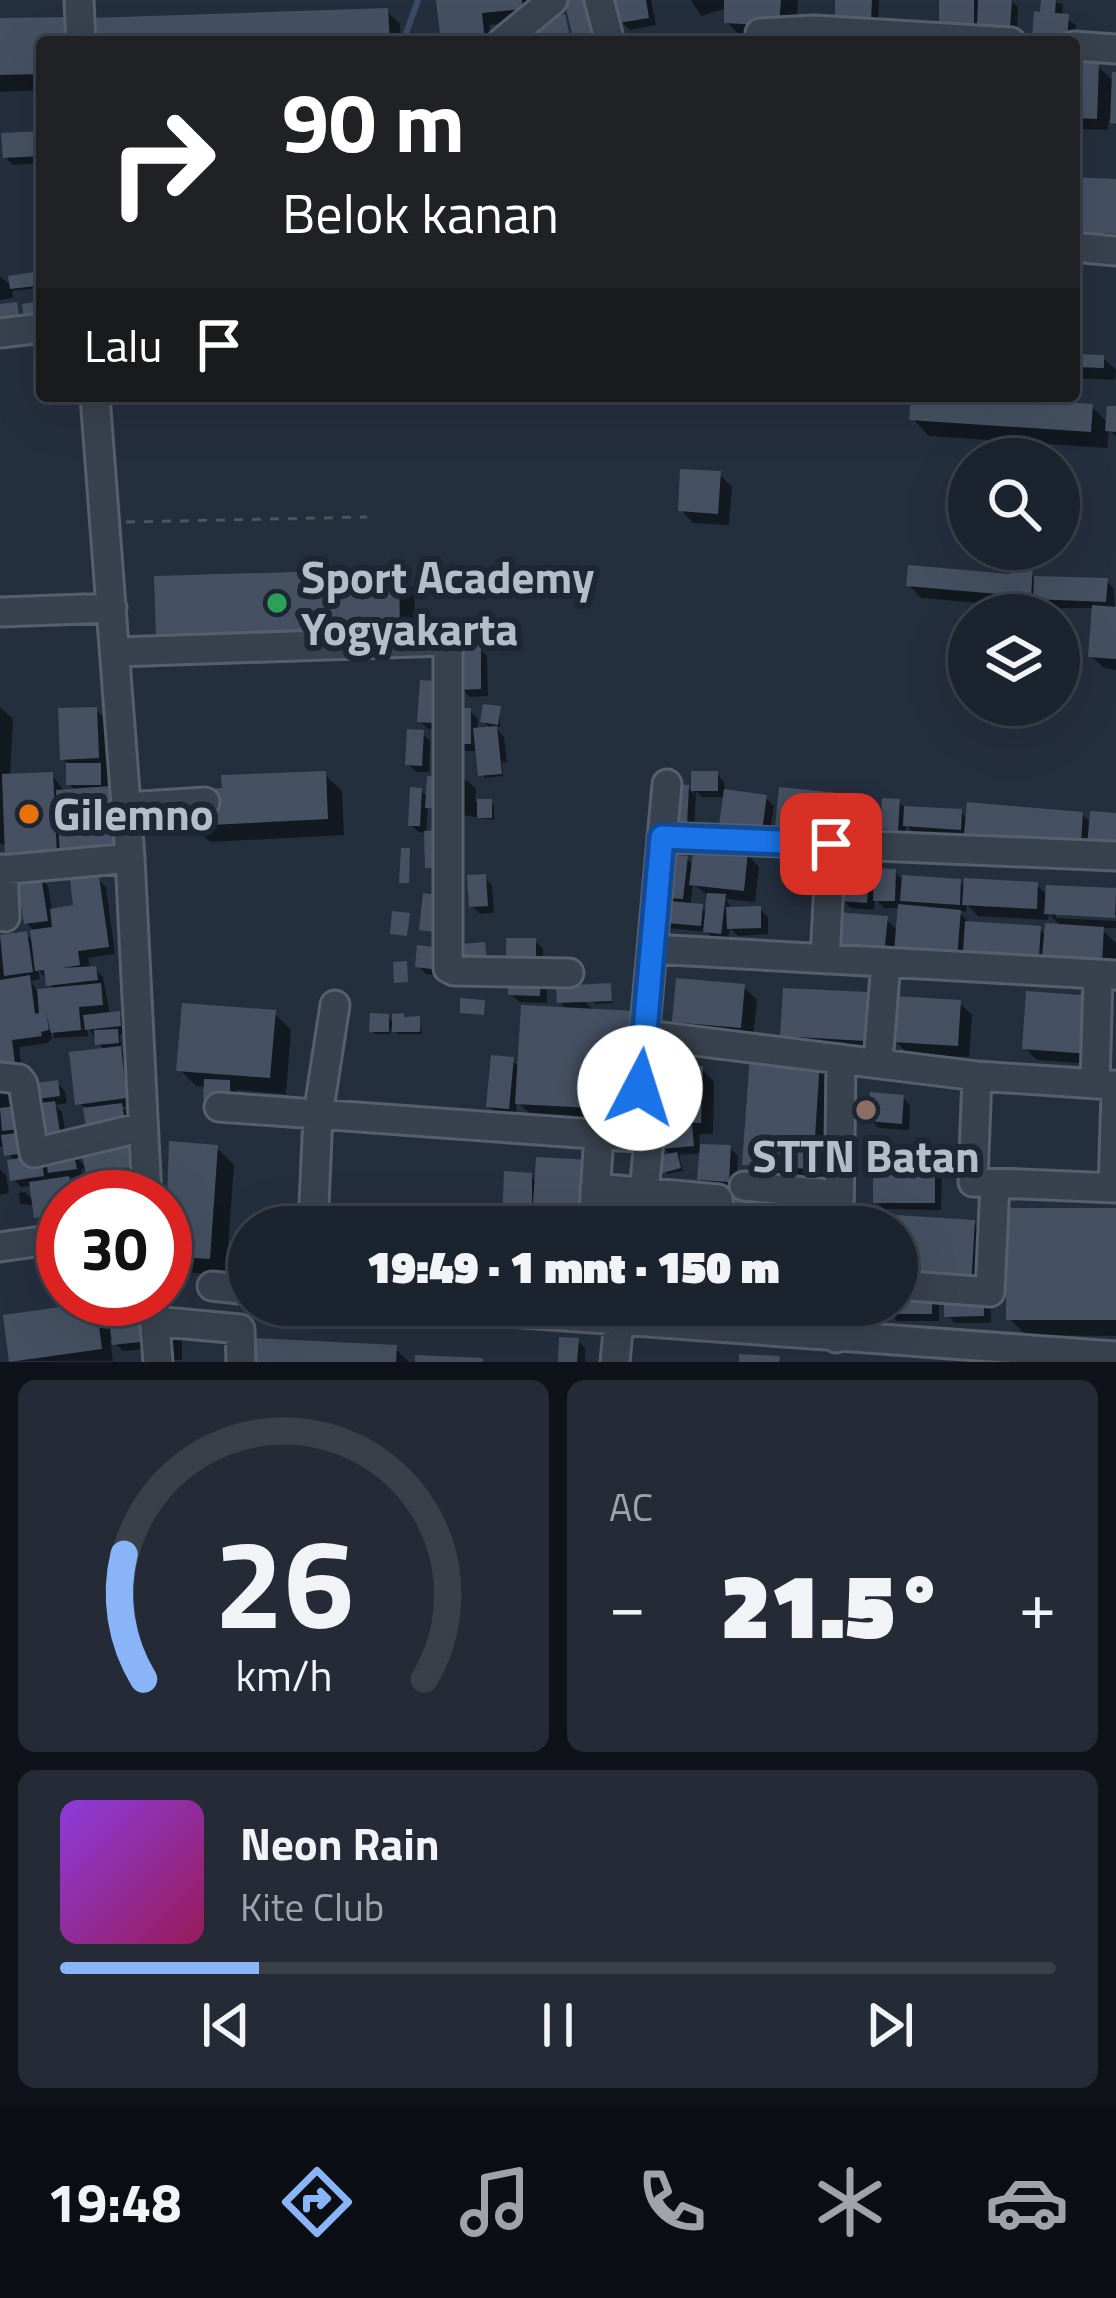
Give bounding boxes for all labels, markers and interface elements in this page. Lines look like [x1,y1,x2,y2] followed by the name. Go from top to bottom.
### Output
[282,57,465,185] text: 90 m
[84,84,240,240] icon: right
[282,172,559,254] text: Belok kanan
[84,311,162,379] text: Lalu
[186,312,252,378] icon: arrive
[948,438,1080,726] map controls
[948,438,1080,570] button: search
[301,542,595,662] place label: Sport Academy Yogyakarta
[264,590,290,616] marker: Sport Academy Yogyakarta
[948,594,1080,726] button: layers
[53,779,214,847] place label: Gilemno
[780,793,882,895] pin
[16,801,42,827] marker: Gilemno
[798,811,864,877] icon: arrive
[577,1025,703,1151] position arrow
[853,1097,879,1123] marker: STTN Batan
[752,1121,980,1189] place label: STTN Batan
[36,1170,192,1326] speed limit sign: 30
[366,1232,780,1300] text: 19:49 · 1 mnt · 150 m
[609,1477,653,1536] text: AC
[214,1487,353,1676] text: 26
[721,1536,944,1673] text: 21.5°
[609,1554,646,1655] text: −
[1019,1554,1056,1655] text: +
[235,1642,332,1708] text: km/h
[240,1809,440,1877] text: Neon Rain
[240,1877,384,1936] text: Kite Club
[193,1992,259,2058] icon: previous
[525,1992,591,2058] icon: pause
[857,1992,923,2058] icon: next
[275,2160,359,2244] icon: directions
[453,2160,537,2244] icon: music
[630,2160,714,2244] icon: phone
[808,2160,892,2244] icon: climate
[985,2160,1069,2244] icon: car
[47,2161,182,2243] text: 19:48

